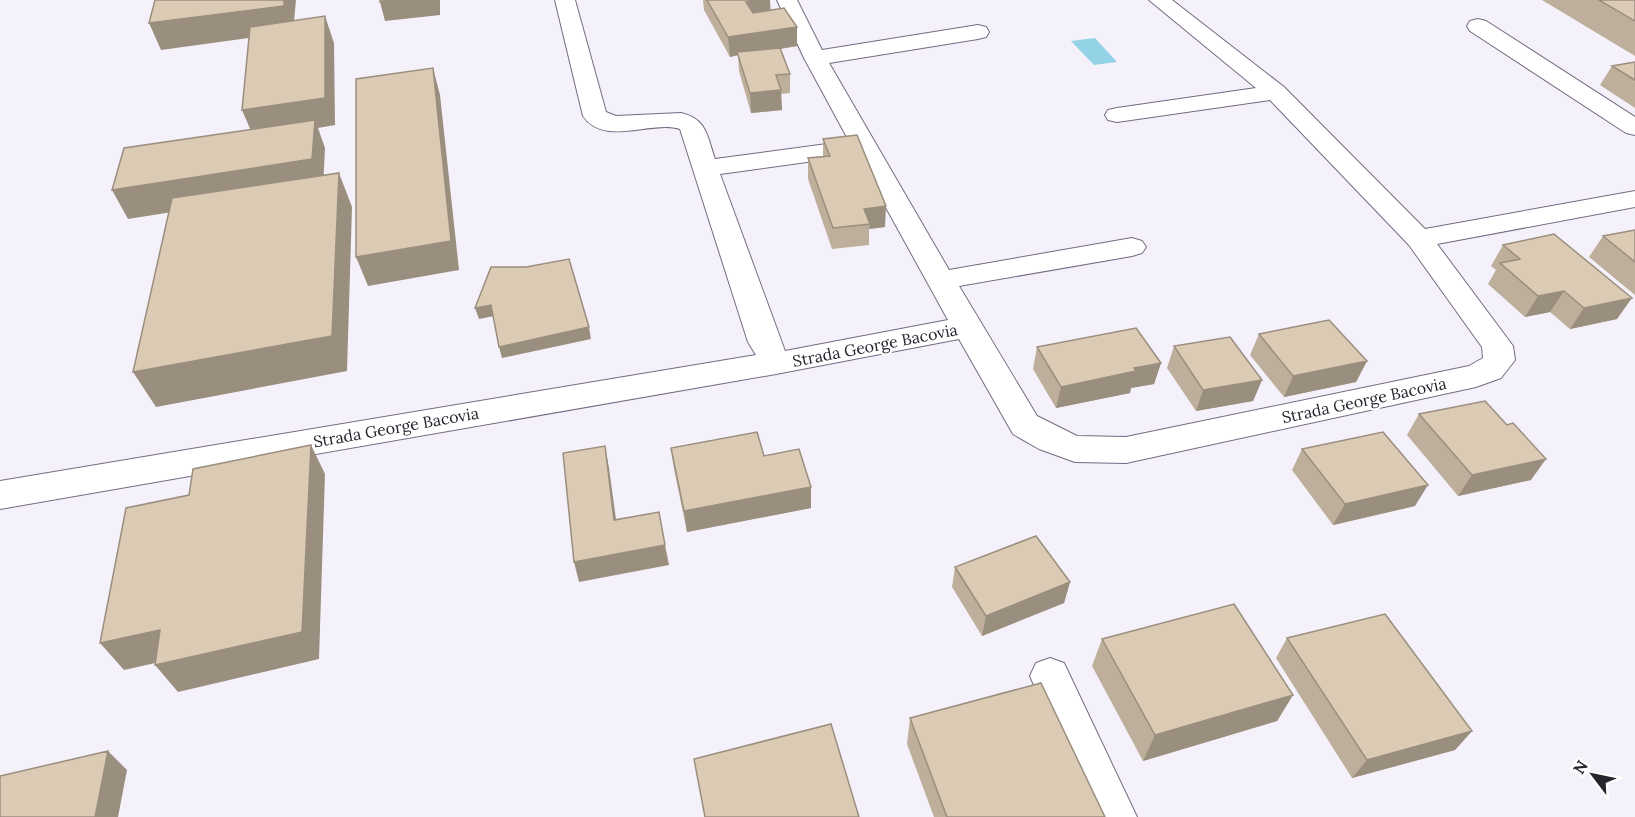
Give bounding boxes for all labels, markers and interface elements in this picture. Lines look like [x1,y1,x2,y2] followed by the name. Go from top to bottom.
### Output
[791,319,959,371] street label: Strada George Bacovia
[1280,373,1448,427] street label: Strada George Bacovia
[312,403,480,451] street label: Strada George Bacovia
[1563,745,1623,805] north arrow
[1569,757,1592,778] text: N

